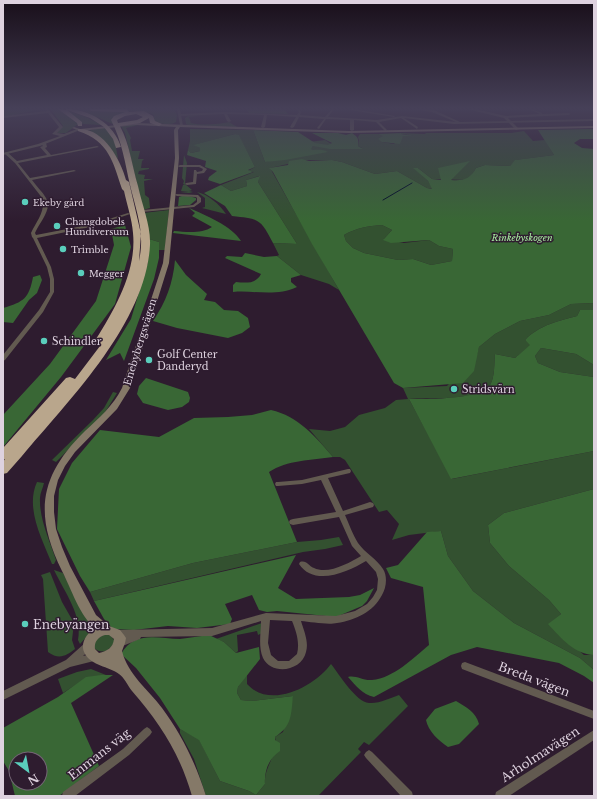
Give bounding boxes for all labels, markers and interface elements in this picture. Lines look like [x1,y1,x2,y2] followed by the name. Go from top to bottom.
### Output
[20,197,30,207] marker: Ekeby gård
[33,197,84,208] place label: Ekeby gård
[65,216,129,237] place label: Changdobels Hundiversum
[52,221,62,231] marker: Changdobels Hundiversum
[490,232,553,243] park label: Rinkebyskogen
[58,244,68,254] marker: Trimble
[71,244,109,255] place label: Trimble
[76,268,86,278] marker: Megger
[89,268,125,279] place label: Megger
[121,297,159,387] street label: Enebybergsvägen
[52,335,102,348] place label: Schindler
[39,336,49,346] marker: Schindler
[157,348,218,373] place label: Golf Center Danderyd
[144,355,154,365] marker: Golf Center Danderyd
[462,383,515,396] place label: Stridsvärn
[449,384,459,394] marker: Stridsvärn
[33,617,109,632] place label: Enebyängen
[20,619,30,629] marker: Enebyängen
[496,658,572,700] street label: Breda vägen
[497,723,582,785] street label: Arholmavägen
[65,725,134,783] street label: Enmans väg
[8,751,48,791] north arrow
[25,771,41,789] text: N

